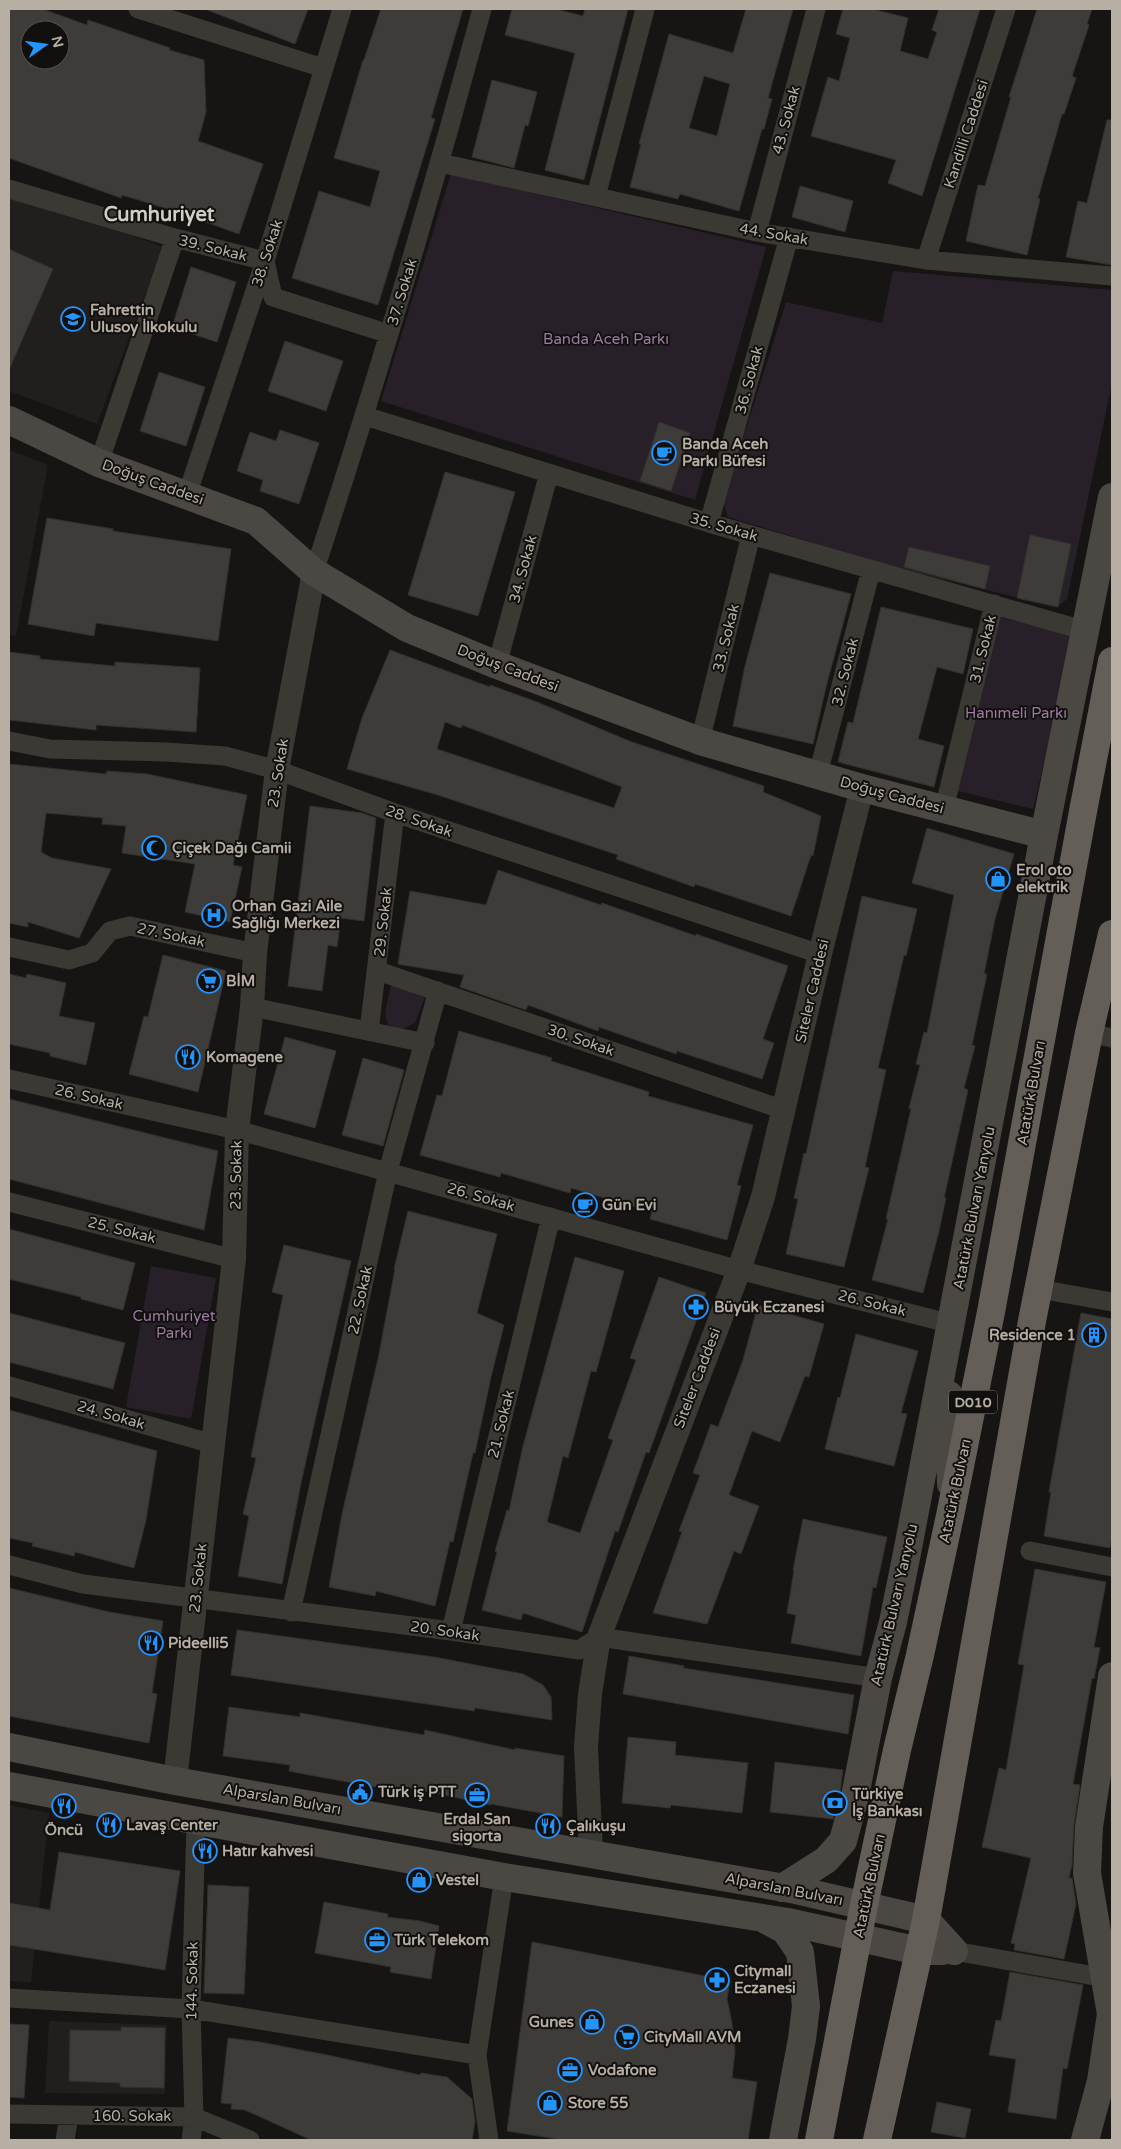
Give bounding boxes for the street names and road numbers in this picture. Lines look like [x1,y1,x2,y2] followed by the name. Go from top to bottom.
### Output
[940,77,992,191] street label: Kandilli Caddesi
[768,84,804,156] street label: 43. Sokak
[248,217,286,289] street label: 38. Sokak
[738,219,810,249] street label: 44. Sokak
[177,231,249,265] street label: 39. Sokak
[383,256,421,328] street label: 37. Sokak
[731,344,767,416] street label: 36. Sokak
[100,455,206,509] street label: Doğuş Caddesi
[688,509,760,545] street label: 35. Sokak
[505,533,541,605] street label: 34. Sokak
[709,602,743,674] street label: 33. Sokak
[966,613,1000,685] street label: 31. Sokak
[828,636,862,708] street label: 32. Sokak
[455,640,561,696] street label: Doğuş Caddesi
[264,737,292,809] street label: 23. Sokak
[838,772,946,818] street label: Doğuş Caddesi
[383,801,455,841] street label: 28. Sokak
[370,886,396,958] street label: 29. Sokak
[135,919,207,951] street label: 27. Sokak
[791,937,833,1045] street label: Siteler Caddesi
[545,1020,617,1060] street label: 30. Sokak
[1013,1039,1049,1147] street label: Atatürk Bulvarı
[53,1080,125,1114] street label: 26. Sokak
[949,1125,999,1291] street label: Atatürk Bulvarı Yanyolu
[226,1140,246,1210] street label: 23. Sokak
[445,1179,517,1215] street label: 26. Sokak
[86,1213,158,1247] street label: 25. Sokak
[344,1264,376,1336] street label: 22. Sokak
[836,1286,908,1320] street label: 26. Sokak
[670,1325,724,1431] street label: Siteler Caddesi
[484,1388,518,1460] street label: 21. Sokak
[949,1390,997,1414] road number: D010
[75,1397,147,1433] street label: 24. Sokak
[935,1437,975,1545] street label: Atatürk Bulvarı
[867,1522,921,1688] street label: Atatürk Bulvarı Yanyolu
[185,1542,211,1614] street label: 23. Sokak
[409,1617,481,1645] street label: 20. Sokak
[221,1780,343,1818] street label: Alparslan Bulvarı
[849,1832,889,1940] street label: Atatürk Bulvarı
[723,1869,845,1909] street label: Alparslan Bulvarı
[182,1941,202,2021] street label: 144. Sokak
[92,2107,172,2125] street label: 160. Sokak

